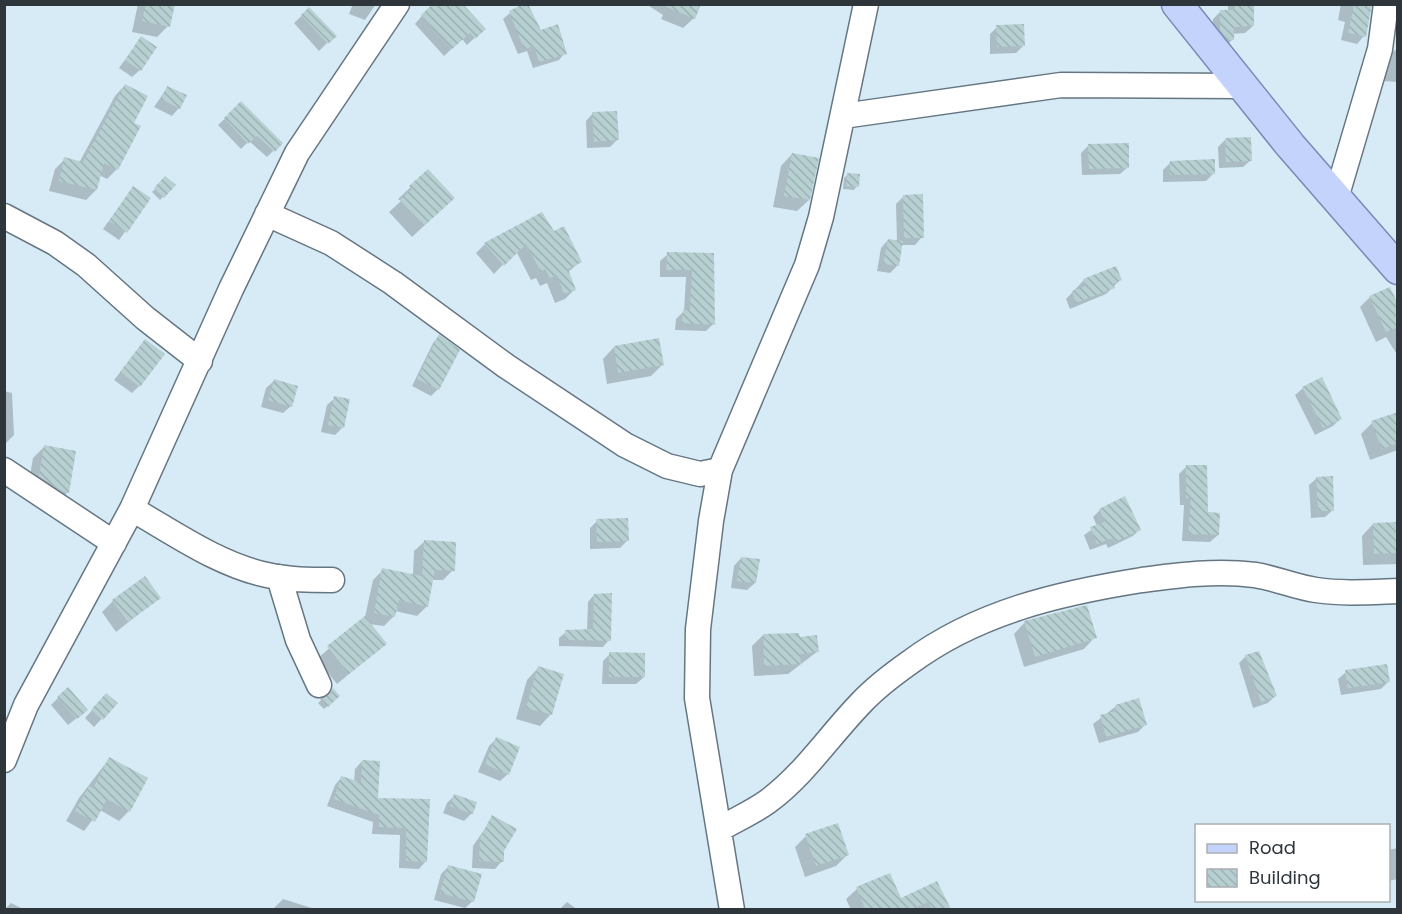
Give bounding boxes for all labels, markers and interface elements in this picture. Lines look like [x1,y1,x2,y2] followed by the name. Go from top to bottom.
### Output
[1195,824,1390,902] legend
[1249,835,1296,860] text: Road
[1249,865,1321,890] text: Building

